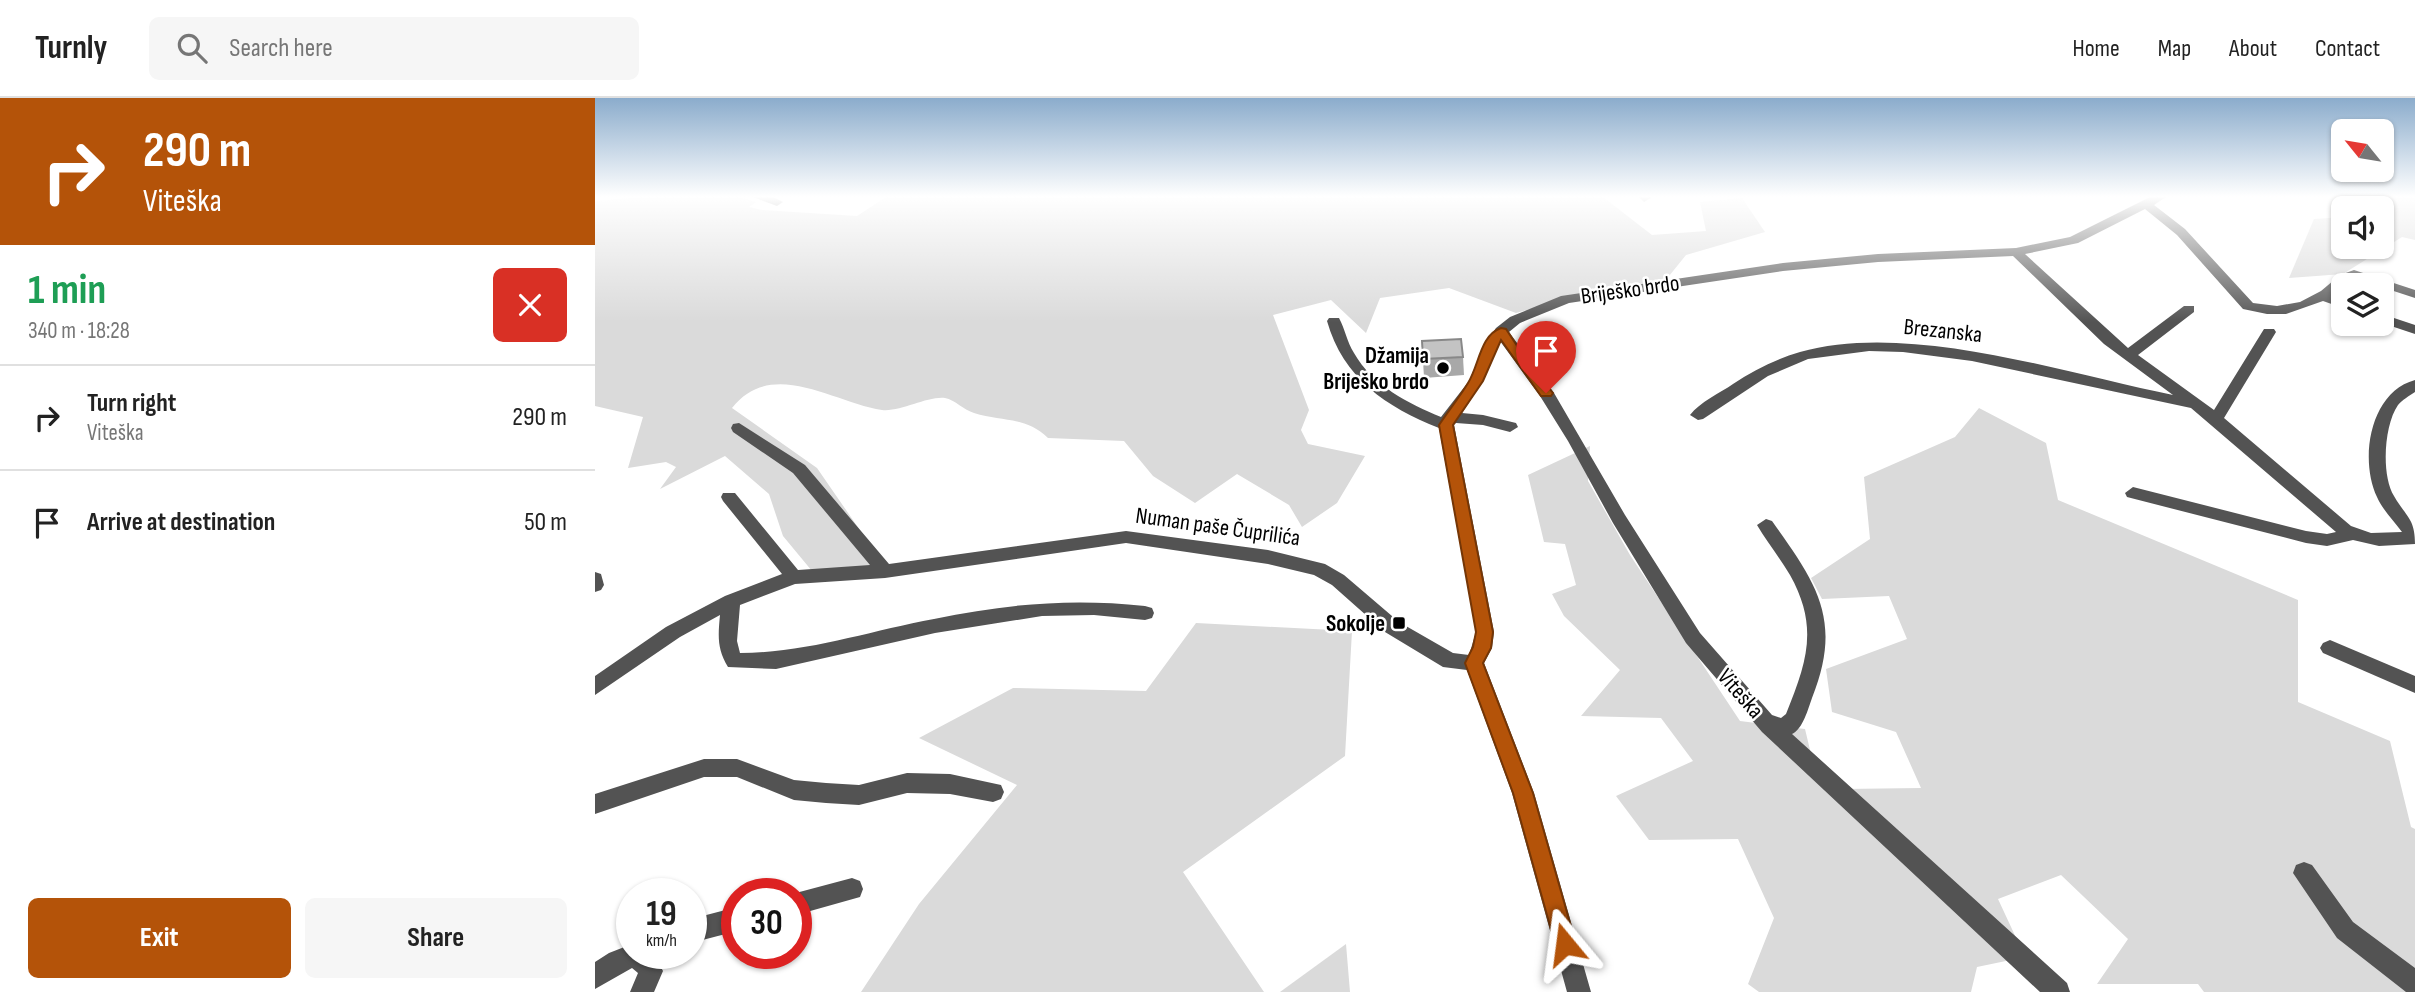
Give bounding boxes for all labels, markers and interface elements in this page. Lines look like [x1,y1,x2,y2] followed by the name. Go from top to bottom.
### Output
[149,17,639,80] search box
[35,28,107,68] text: Turnly
[173,29,211,67] icon: search
[229,33,333,64] text: Search here
[2072,34,2120,63] text: Home
[2158,34,2191,63] text: Map
[2229,34,2277,63] text: About
[2315,34,2380,63] text: Contact
[2331,119,2394,182] north arrow
[2331,119,2394,336] map controls
[143,122,251,181] text: 290 m
[28,126,119,217] icon: right
[143,182,222,221] text: Viteška
[2331,196,2394,259] button: sound
[28,265,106,316] text: 1 min
[493,268,567,342] button: close
[1579,269,1681,311] street label: Briješko brdo
[2331,273,2394,336] button: layers
[1902,313,1983,349] street label: Brezanska
[28,317,130,345] text: 340 m · 18:28
[1516,321,1576,393] pin
[1527,332,1565,370] icon: arrive
[1323,342,1429,396] place label: Džamija Briješko brdo
[1435,360,1451,376] marker: Džamija Briješko brdo
[87,388,176,419] text: Turn right
[28,399,66,437] icon: right
[512,402,567,433] text: 290 m
[87,419,144,447] text: Viteška
[1134,502,1302,552] street label: Numan paše Čuprilića
[28,504,66,542] icon: arrive
[87,507,275,538] text: Arrive at destination
[524,507,567,538] text: 50 m
[1326,610,1385,638] place label: Sokolje
[1391,615,1407,631] marker: Sokolje
[1711,663,1769,724] street label: Viteška
[721,878,812,969] speed limit sign: 30
[646,893,677,936] text: 19
[28,898,291,978] button: Exit
[305,898,567,978] button: Share
[1528,907,1602,981] position arrow
[646,930,677,951] text: km/h

